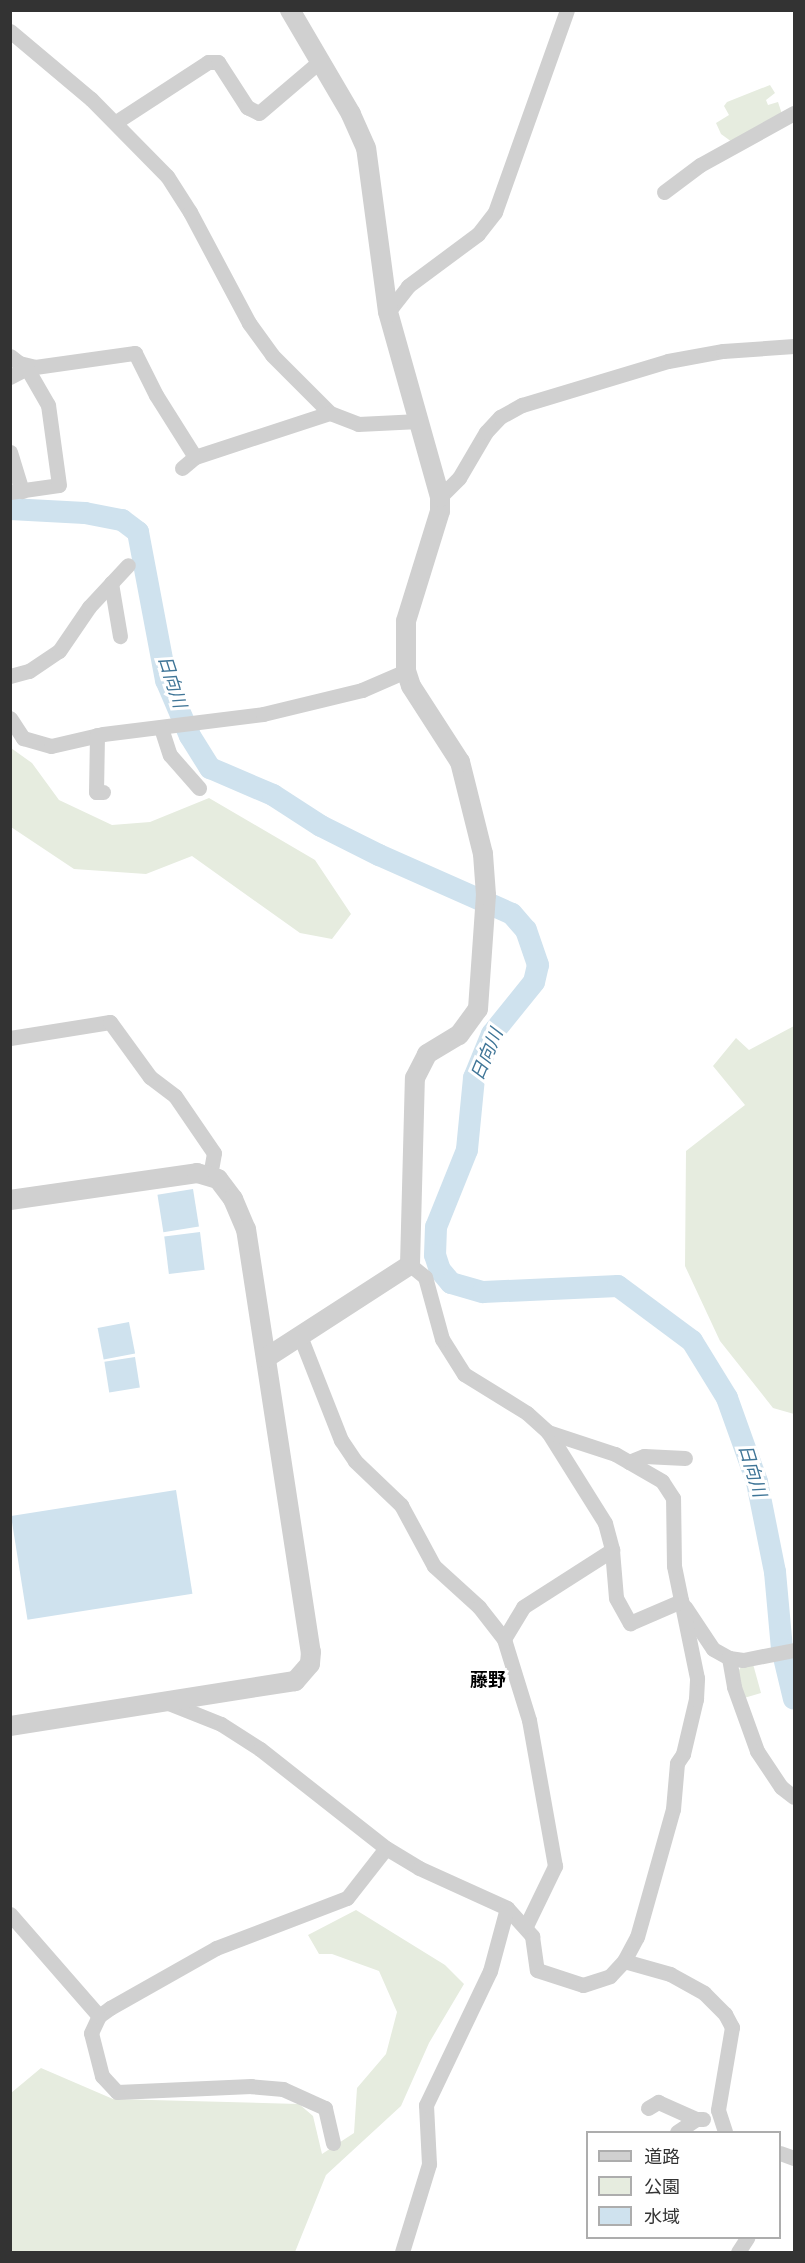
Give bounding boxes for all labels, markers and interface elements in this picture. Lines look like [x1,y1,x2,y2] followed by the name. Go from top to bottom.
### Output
[152,653,190,711] water label: 日向川
[468,1026,508,1084] water label: 日向川
[733,1442,769,1500] water label: 日向川
[470,1670,506,1692] district label: 藤野
[586,2131,781,2239] legend
[644,2145,680,2170] text: 道路
[644,2175,680,2200] text: 公園
[644,2205,680,2230] text: 水域

